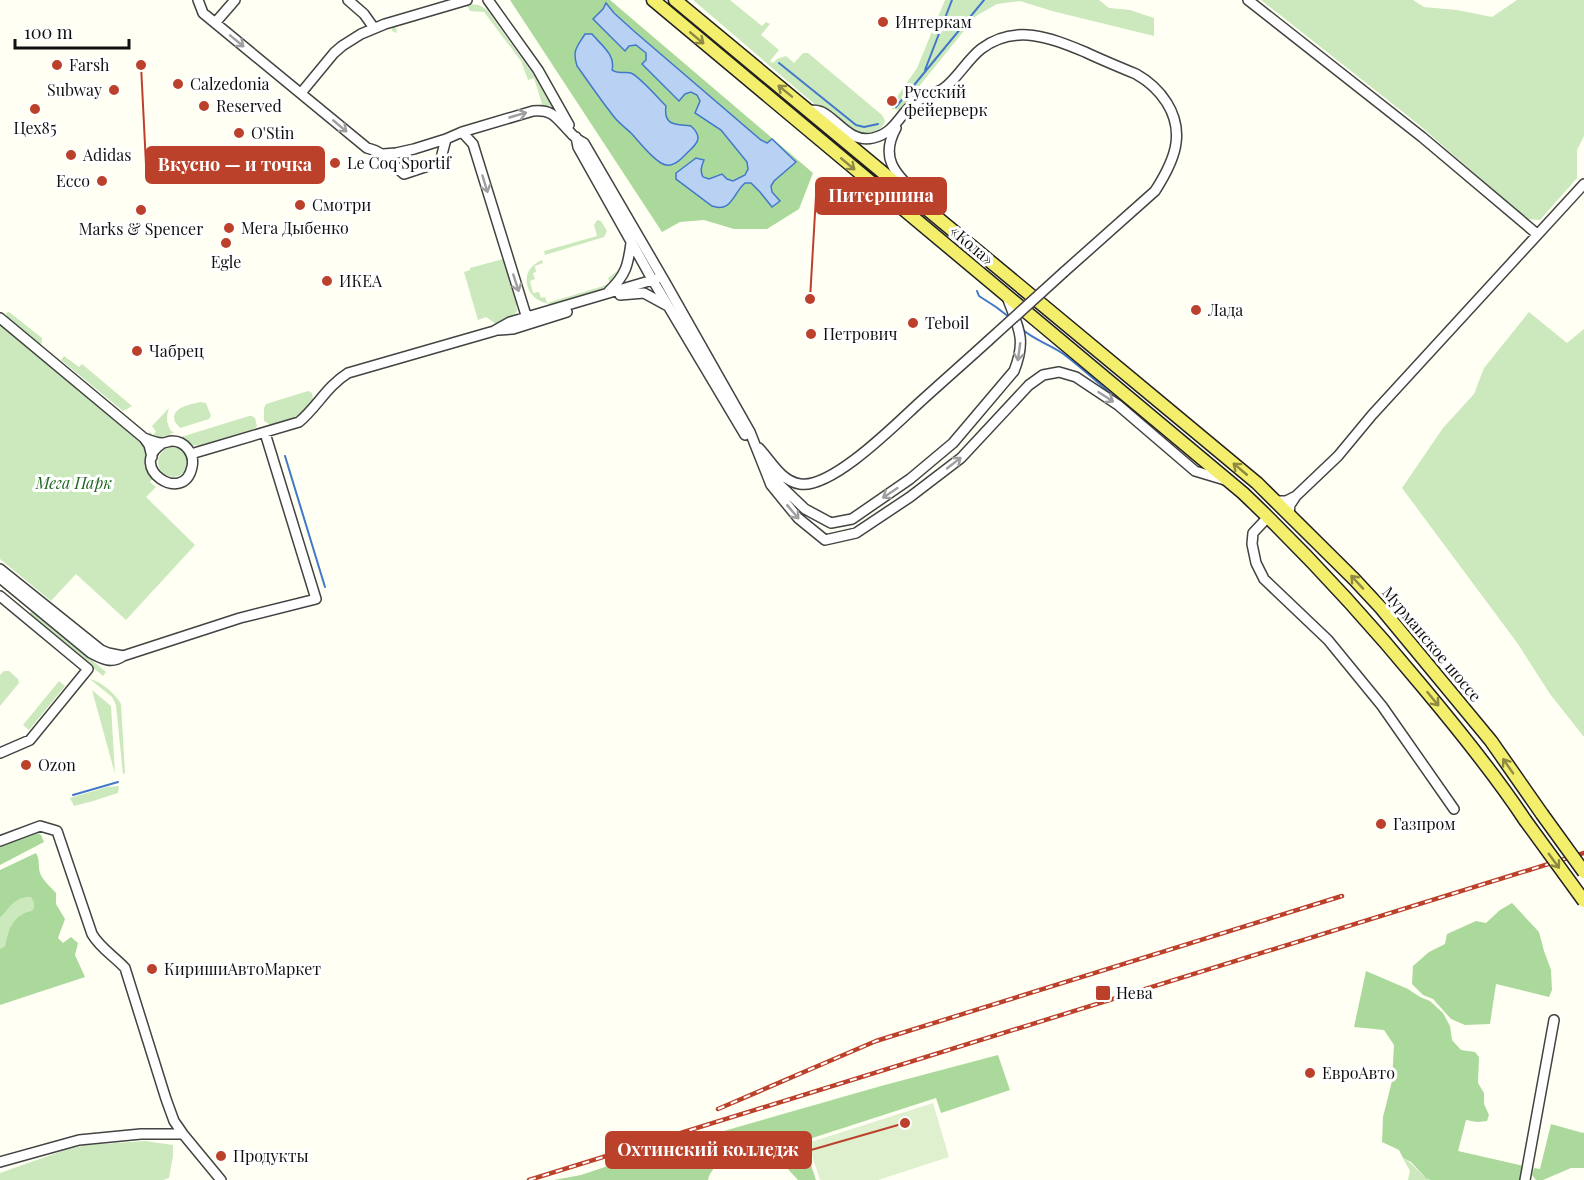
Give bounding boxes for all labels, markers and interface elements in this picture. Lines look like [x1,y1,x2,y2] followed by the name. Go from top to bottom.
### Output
[895,11,972,32] place label: Интеркам
[15,12,129,50] scale bar
[876,15,890,29] marker: Интеркам
[24,20,73,44] text: 100 m
[689,31,704,45] one-way arrow
[229,35,245,48] one-way arrow
[69,54,110,75] place label: Farsh
[50,58,64,72] marker: Farsh
[190,73,270,94] place label: Calzedonia
[171,77,185,91] marker: Calzedonia
[47,79,102,100] place label: Subway
[904,81,988,120] place label: Русский фейерверк
[107,83,121,97] marker: Subway
[777,85,793,98] one-way arrow
[885,94,899,108] marker: Русский фейерверк
[216,95,282,116] place label: Reserved
[197,99,211,113] marker: Reserved
[28,102,42,116] marker: Цех85
[508,109,527,120] one-way arrow
[13,117,57,138] place label: Цех85
[332,120,348,133] one-way arrow
[251,122,295,143] place label: O'Stin
[232,126,246,140] marker: O'Stin
[82,144,131,165] place label: Adidas
[146,147,324,183] callout: Вкусно — и точка
[64,148,78,162] marker: Adidas
[158,152,313,176] text: Вкусно — и точка
[347,152,452,173] place label: Le Coq Sportif
[328,156,342,170] marker: Le Coq Sportif
[840,157,856,170] one-way arrow
[56,170,90,191] place label: Ecco
[95,174,109,188] marker: Ecco
[480,174,491,193] one-way arrow
[816,178,946,214] callout: Питершина
[828,183,935,207] text: Питершина
[312,194,371,215] place label: Смотри
[293,198,307,212] marker: Смотри
[134,203,148,217] marker: Marks & Spencer
[241,217,349,238] place label: Мега Дыбенко
[79,218,203,239] place label: Marks & Spencer
[946,220,999,269] street label: «Кола»
[222,221,236,235] marker: Мега Дыбенко
[219,236,233,250] marker: Egle
[211,251,241,272] place label: Egle
[339,270,383,291] place label: ИКЕА
[512,273,523,292] one-way arrow
[320,274,334,288] marker: ИКЕА
[1207,299,1243,320] place label: Лада
[1189,303,1203,317] marker: Лада
[925,312,970,333] place label: Teboil
[906,316,920,330] marker: Teboil
[823,323,898,344] place label: Петрович
[804,327,818,341] marker: Петрович
[149,340,204,361] place label: Чабрец
[1014,342,1025,361] one-way arrow
[130,344,144,358] marker: Чабрец
[1097,390,1114,403] one-way arrow
[946,456,961,470] one-way arrow
[1233,462,1248,476] one-way arrow
[35,472,112,493] park label: Мега Парк
[882,487,898,499] one-way arrow
[786,504,800,519] one-way arrow
[1350,574,1364,589] one-way arrow
[1378,582,1487,705] street label: Мурманское шоссе
[1427,691,1440,707] one-way arrow
[38,754,76,775] place label: Ozon
[19,758,33,772] marker: Ozon
[1502,758,1514,774] one-way arrow
[1393,813,1456,834] place label: Газпром
[1374,817,1388,831] marker: Газпром
[1548,852,1560,868] one-way arrow
[164,958,321,979] place label: КиришиАвтоМаркет
[145,962,159,976] marker: КиришиАвтоМаркет
[1116,982,1153,1003] place label: Нева
[1094,984,1112,1002] marker: Нева
[1322,1062,1395,1083] place label: ЕвроАвто
[1303,1066,1317,1080] marker: ЕвроАвто
[606,1132,811,1168] callout: Охтинский колледж
[617,1137,799,1161] text: Охтинский колледж
[233,1145,309,1166] place label: Продукты
[214,1149,228,1163] marker: Продукты

